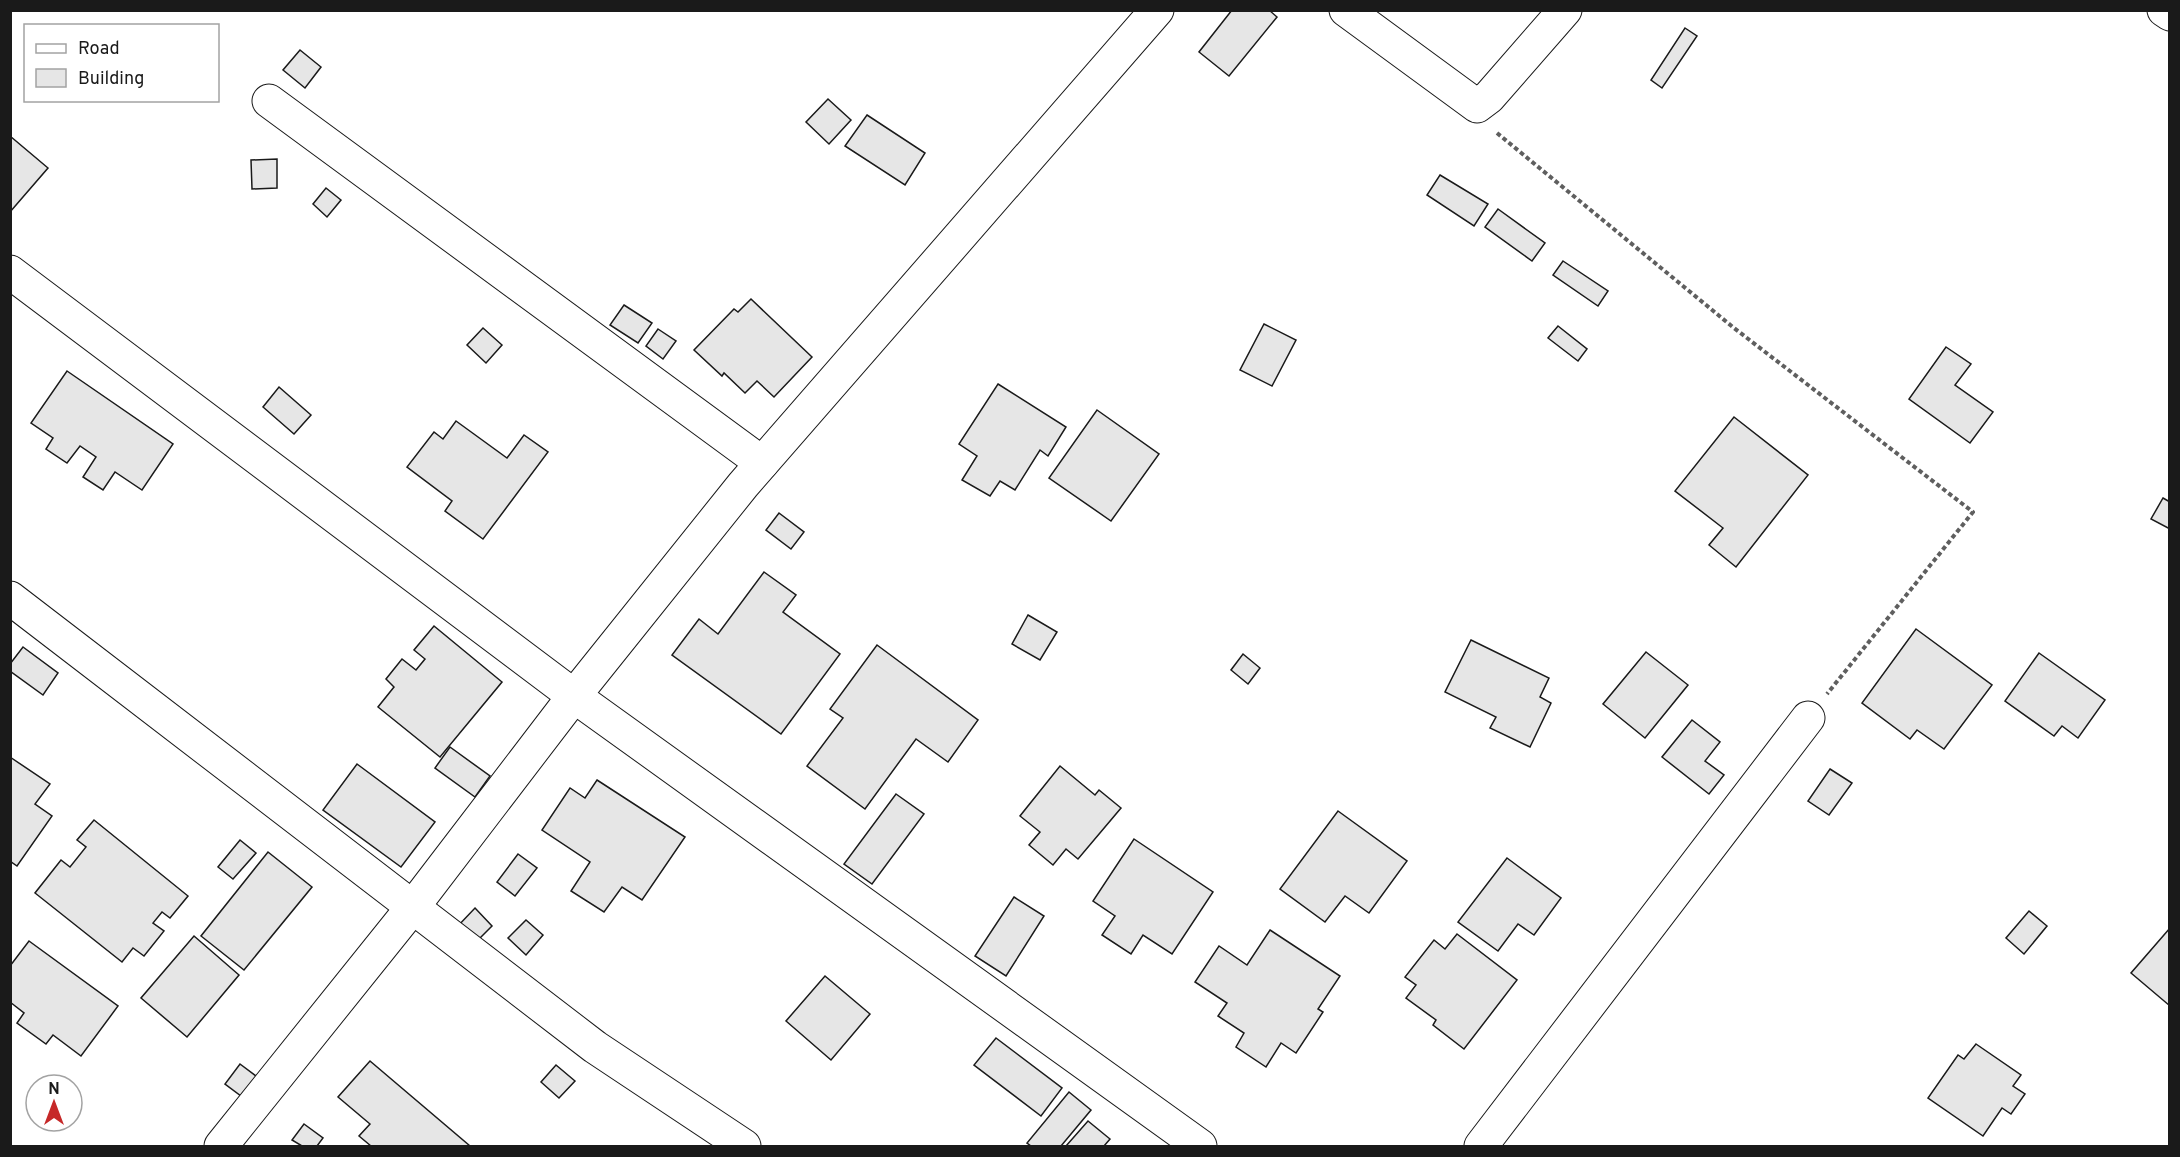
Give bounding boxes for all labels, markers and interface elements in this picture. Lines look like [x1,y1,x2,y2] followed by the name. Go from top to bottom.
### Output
[24,24,219,102] legend
[78,38,120,61] text: Road
[78,68,144,91] text: Building
[24,1073,84,1133] north arrow
[48,1080,60,1100] text: N

